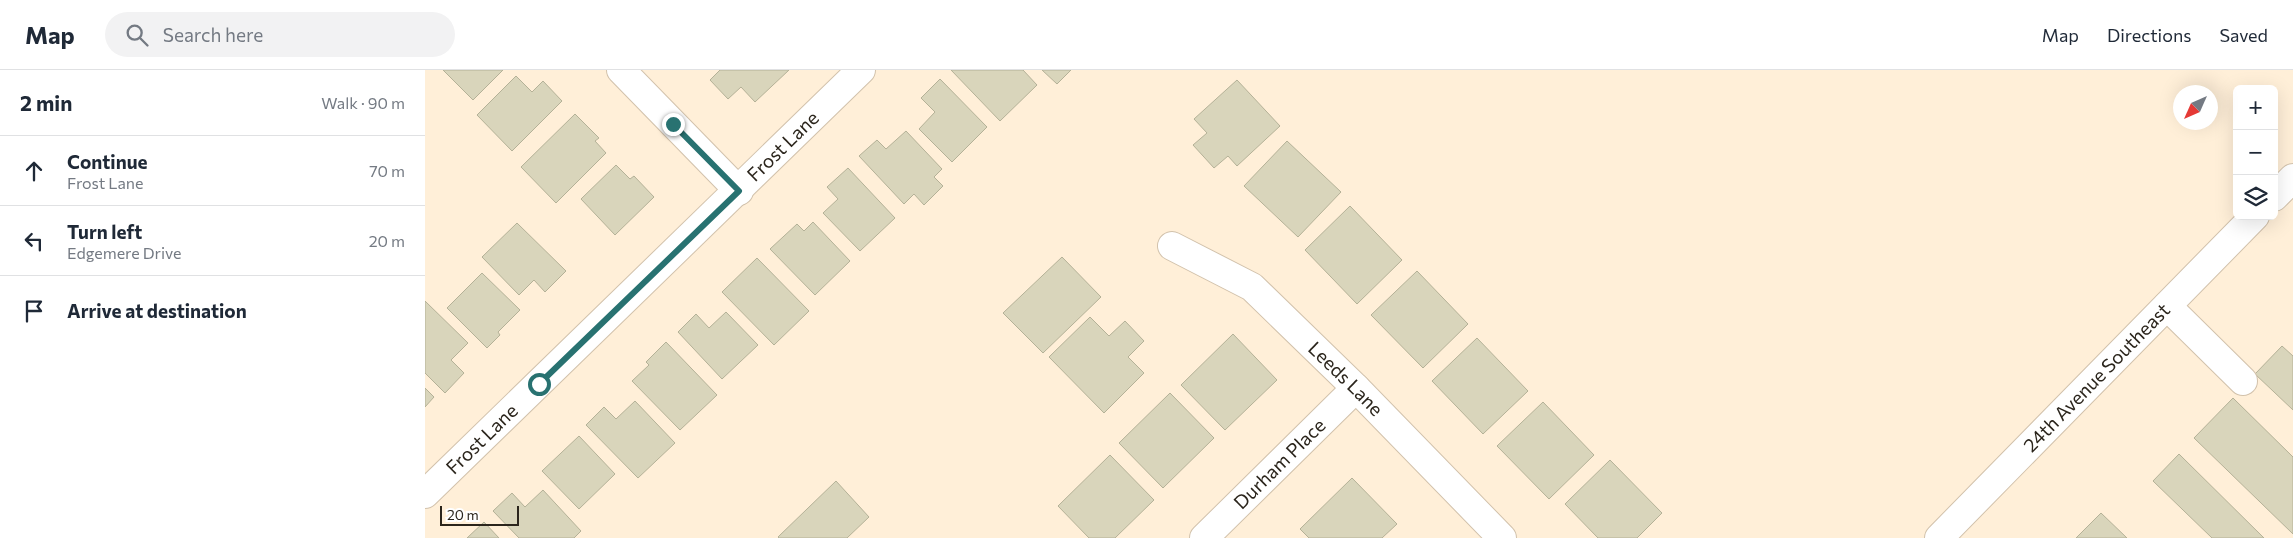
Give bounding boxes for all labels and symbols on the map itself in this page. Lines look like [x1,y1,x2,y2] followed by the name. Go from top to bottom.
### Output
[2173,85,2218,130] north arrow
[742,106,823,186] street label: Frost Lane
[662,113,685,136] route end
[2018,298,2174,456] street label: 24th Avenue Southeast
[1304,336,1388,420] street label: Leeds Lane
[528,373,551,396] route start
[441,399,522,478] street label: Frost Lane
[1229,413,1330,513] street label: Durham Place
[440,503,519,526] scale bar

